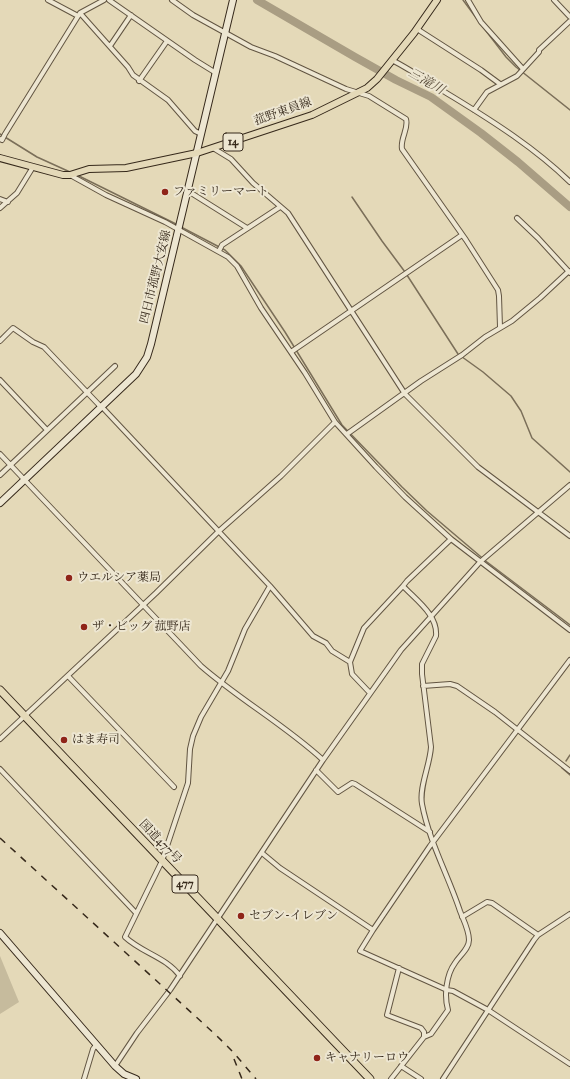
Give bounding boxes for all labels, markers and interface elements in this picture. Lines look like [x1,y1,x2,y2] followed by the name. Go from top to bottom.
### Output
[405,65,447,99] water label: 三滝川
[252,95,314,129] street label: 菰野東員線
[223,133,243,151] road number: 14
[173,185,269,199] place label: ファミリーマート
[160,187,170,197] marker: ファミリーマート
[137,229,175,325] street label: 四日市菰野大安線
[77,571,161,585] place label: ウエルシア薬局
[64,573,74,583] marker: ウエルシア薬局
[92,620,191,634] place label: ザ・ビッグ 菰野店
[79,622,89,632] marker: ザ・ビッグ 菰野店
[72,733,120,747] place label: はま寿司
[59,735,69,745] marker: はま寿司
[136,817,184,867] street label: 国道477号
[172,875,198,893] road number: 477
[249,909,338,923] place label: セブン-イレブン
[236,911,246,921] marker: セブン-イレブン
[325,1051,409,1065] place label: キャナリーロウ
[312,1053,322,1063] marker: キャナリーロウ

